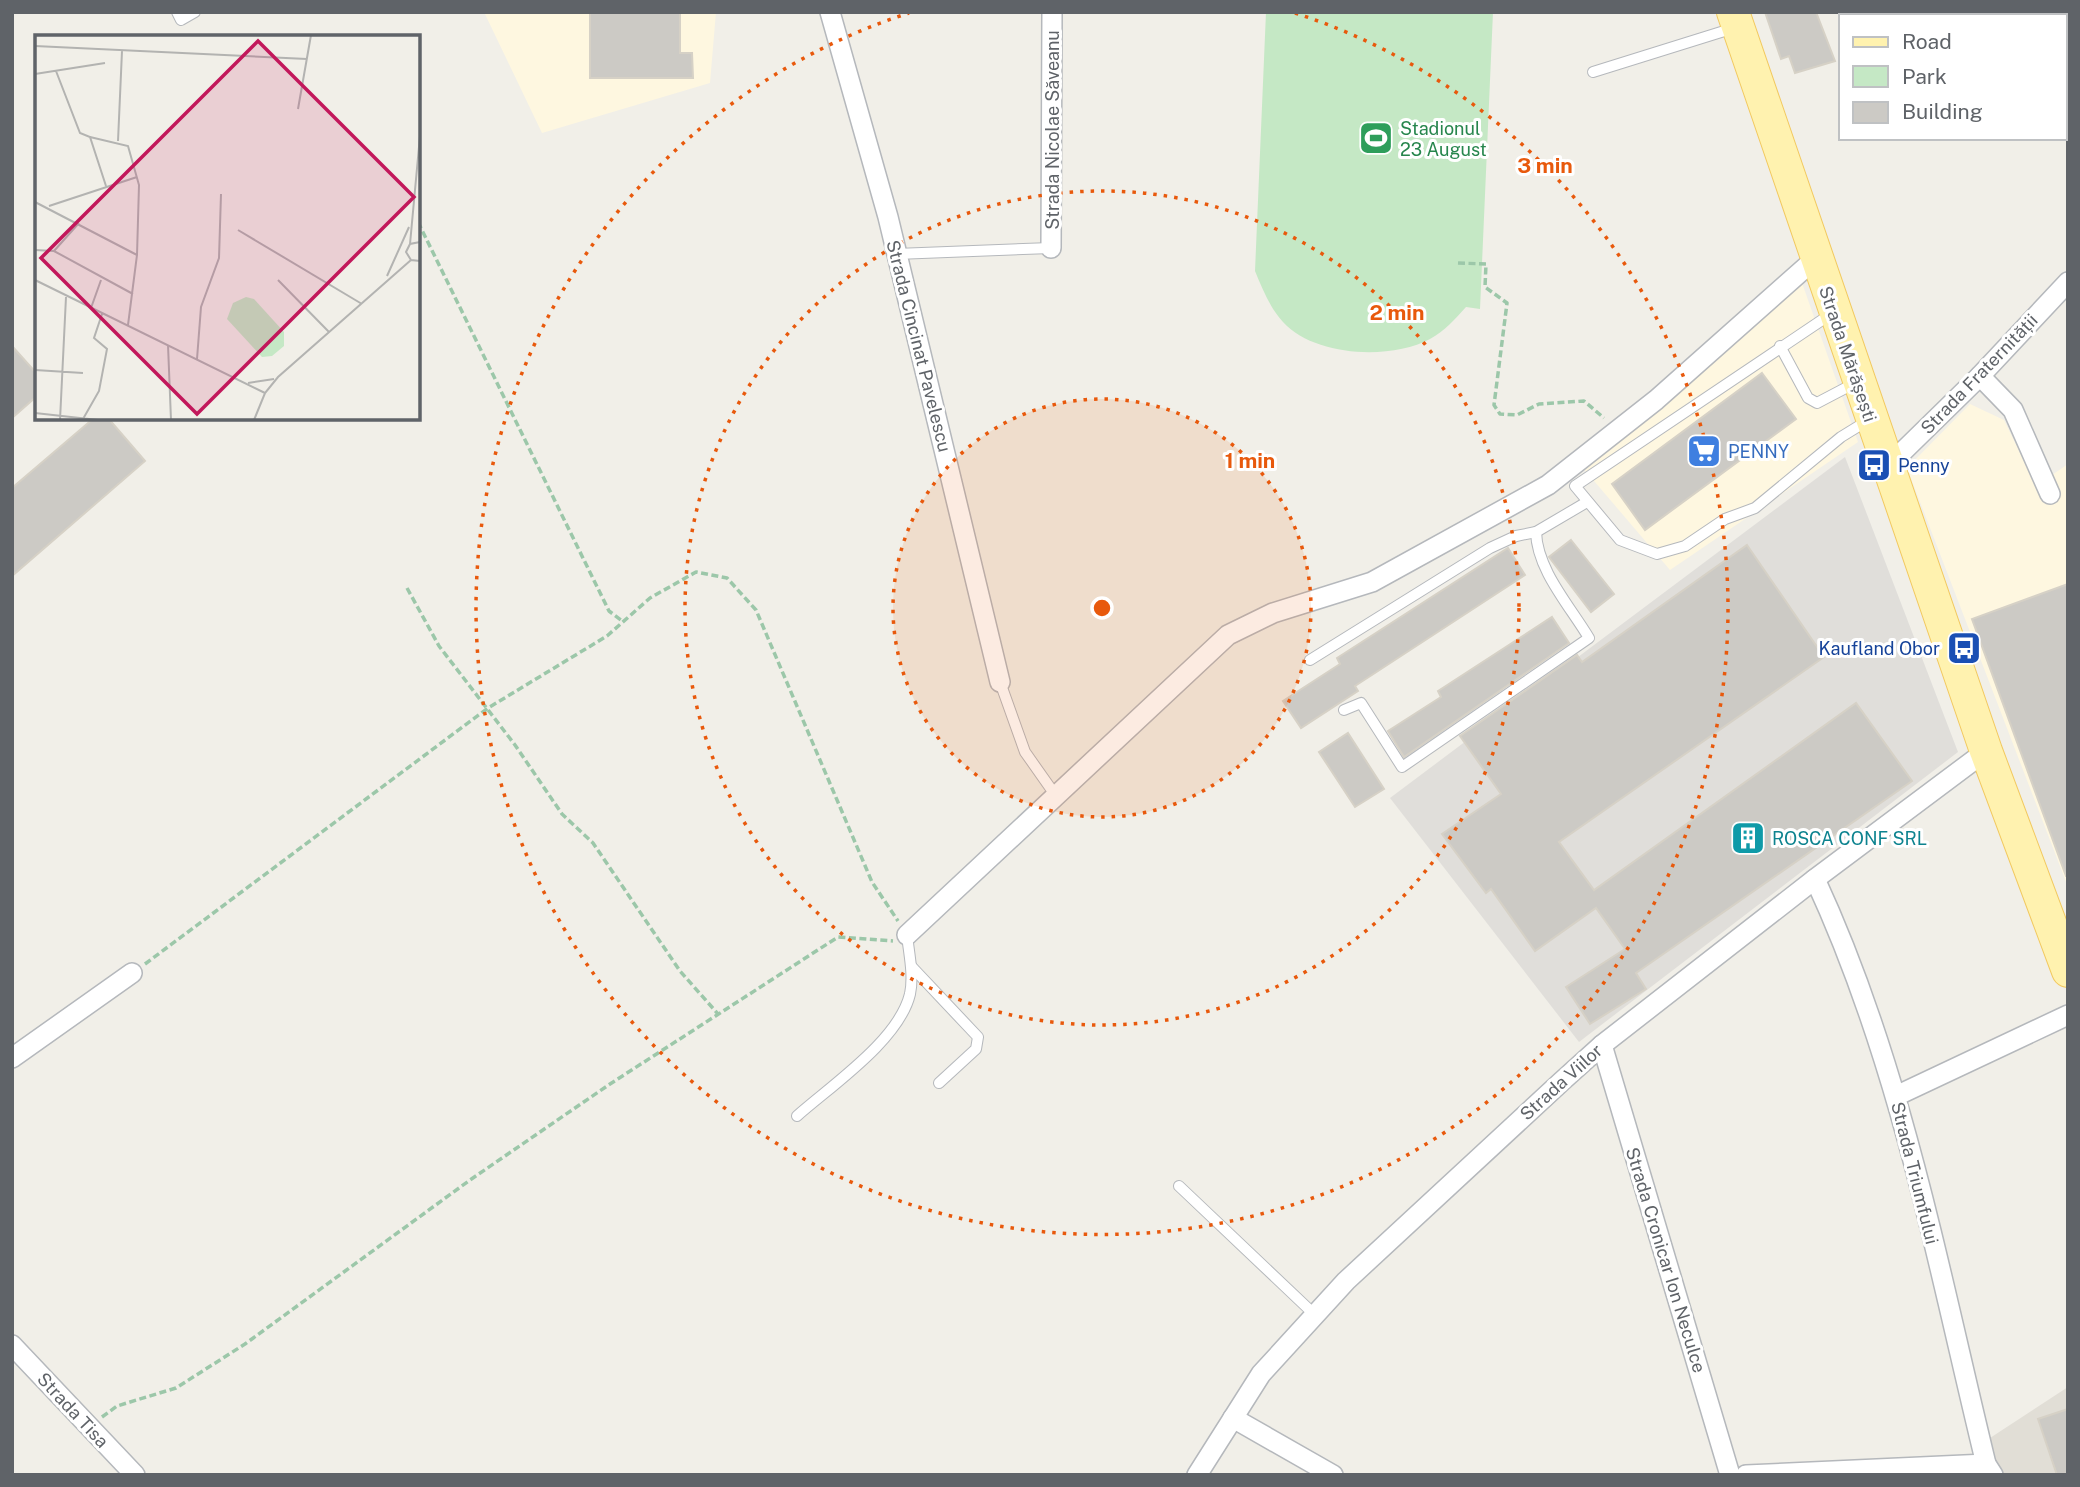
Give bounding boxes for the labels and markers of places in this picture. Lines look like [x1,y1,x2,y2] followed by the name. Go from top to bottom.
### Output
[1400,118,1487,160] place label: Stadionul 23 August
[1357,119,1395,157] sports icon: Stadionul 23 August
[1685,432,1723,470] supermarket icon: PENNY
[1728,441,1789,462] place label: PENNY
[1855,446,1893,484] bus stop icon: Penny
[1898,455,1950,476] place label: Penny
[1090,596,1114,620] centre of rings
[1945,629,1983,667] bus stop icon: Kaufland Obor
[1818,638,1940,659] place label: Kaufland Obor
[1729,819,1767,857] building icon: ROSCA CONF SRL
[1772,828,1927,849] place label: ROSCA CONF SRL

